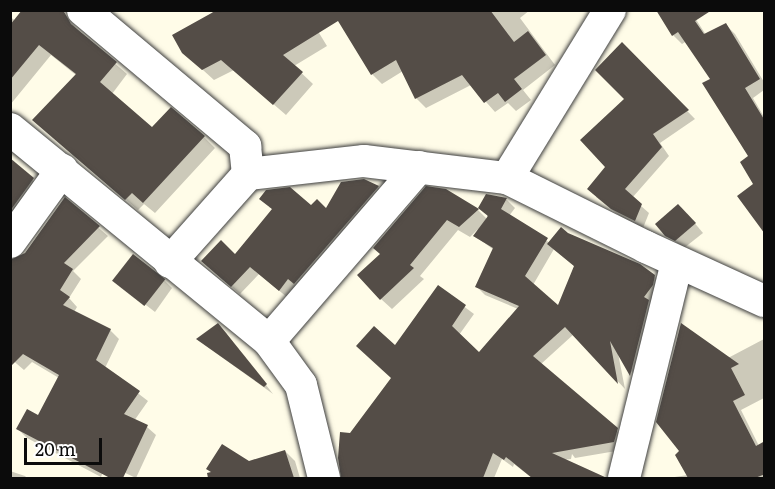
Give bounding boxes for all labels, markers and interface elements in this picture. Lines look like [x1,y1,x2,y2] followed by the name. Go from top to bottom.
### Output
[27,426,105,464] scale bar
[35,435,76,462] text: 20 m

